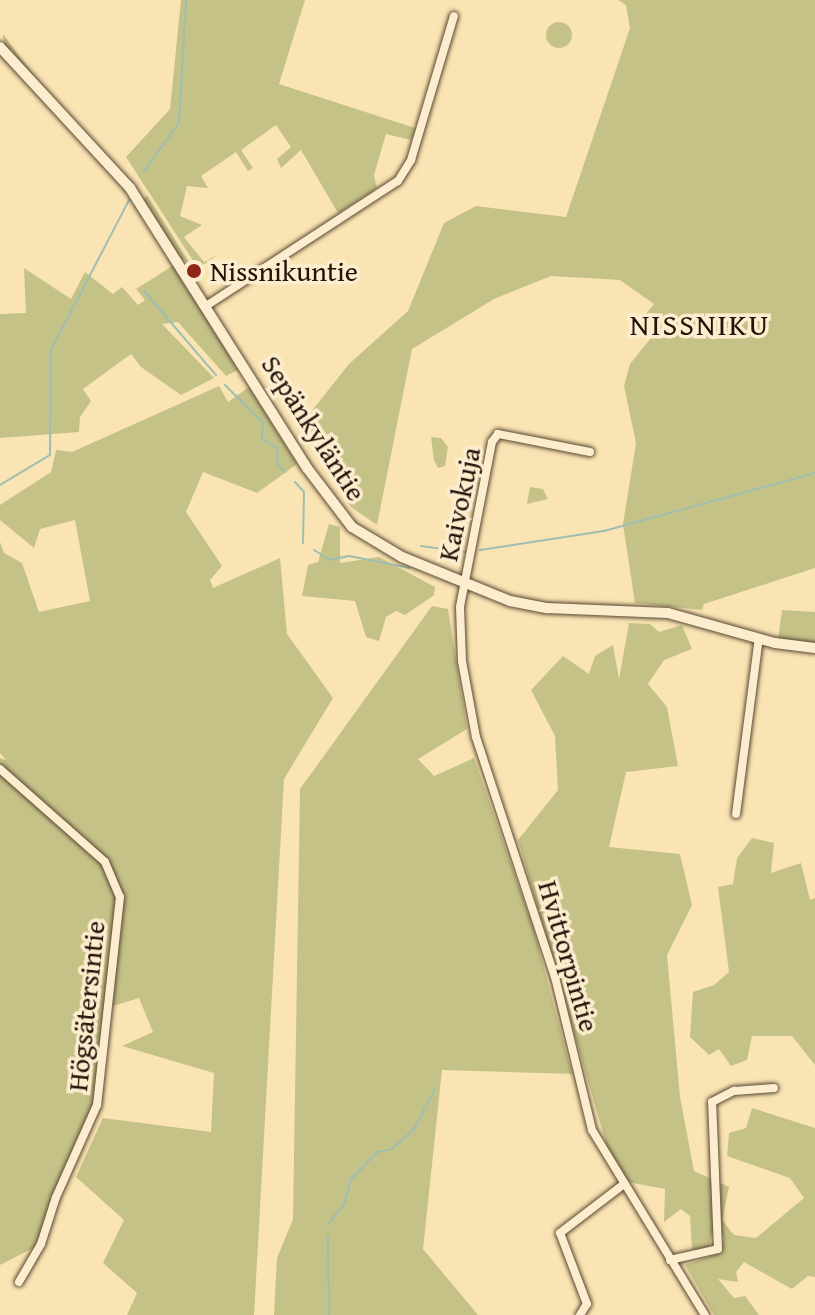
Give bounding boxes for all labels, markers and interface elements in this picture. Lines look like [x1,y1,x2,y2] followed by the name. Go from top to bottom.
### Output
[210,254,358,288] place label: Nissnikuntie
[185,262,203,280] marker: Nissnikuntie
[630,306,770,342] district label: NISSNIKU
[255,349,373,507] street label: Sepänkyläntie
[431,444,487,564] street label: Kaivokuja
[531,877,607,1035] street label: Hvittorpintie
[60,919,112,1093] street label: Högsätersintie

